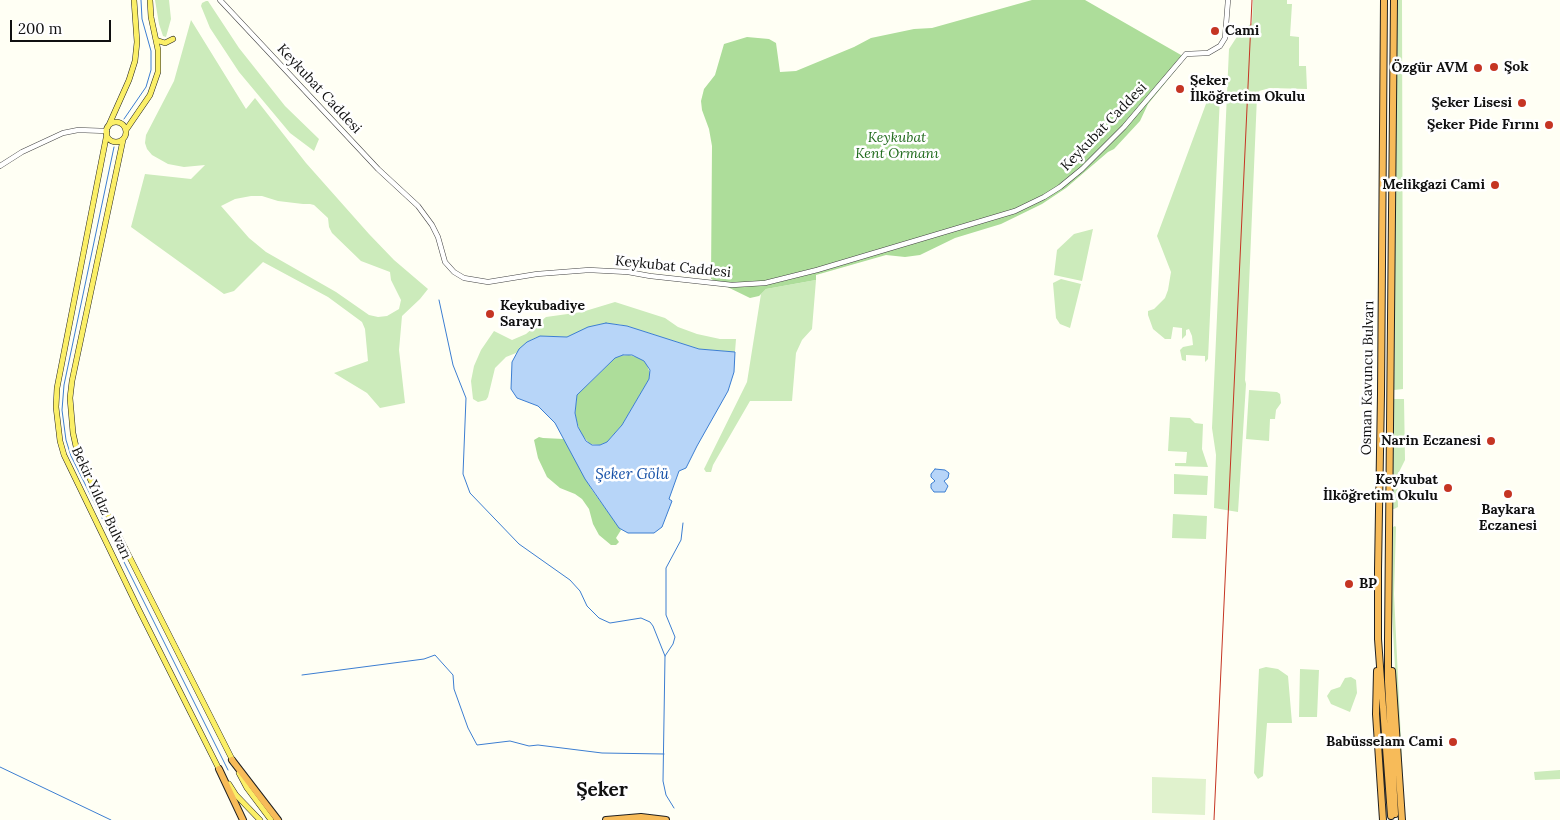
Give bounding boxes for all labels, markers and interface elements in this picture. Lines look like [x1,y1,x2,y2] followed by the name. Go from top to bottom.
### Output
[12,10,114,42] scale bar
[18,19,62,38] text: 200 m
[1225,23,1259,39] place label: Cami
[1209,25,1221,37] marker: Cami
[273,41,365,137] street label: Keykubat Caddesi
[1504,59,1529,75] place label: Şok
[1391,60,1468,76] place label: Özgür AVM
[1488,61,1500,73] marker: Şok
[1472,62,1484,74] marker: Özgür AVM
[1190,73,1305,105] place label: Şeker İlköğretim Okulu
[1058,79,1150,175] street label: Keykubat Caddesi
[1174,83,1186,95] marker: Şeker İlköğretim Okulu
[1431,95,1512,111] place label: Şeker Lisesi
[1516,97,1528,109] marker: Şeker Lisesi
[1427,117,1539,133] place label: Şeker Pide Fırını
[1543,119,1555,131] marker: Şeker Pide Fırını
[855,130,939,162] park label: Keykubat Kent Ormanı
[1382,177,1485,193] place label: Melikgazi Cami
[1489,179,1501,191] marker: Melikgazi Cami
[614,253,732,281] street label: Keykubat Caddesi
[500,298,585,331] place label: Keykubadiye Sarayı
[1358,301,1378,455] street label: Osman Kavuncu Bulvarı
[484,308,496,320] marker: Keykubadiye Sarayı
[1381,433,1481,449] place label: Narin Eczanesi
[1485,435,1497,447] marker: Narin Eczanesi
[68,444,134,562] street label: Bekir Yıldız Bulvarı
[595,466,669,484] water label: Şeker Gölü
[1323,472,1438,504] place label: Keykubat İlköğretim Okulu
[1442,482,1454,494] marker: Keykubat İlköğretim Okulu
[1502,488,1514,500] marker: Baykara Eczanesi
[1479,502,1537,534] place label: Baykara Eczanesi
[1359,576,1377,592] place label: BP
[1343,578,1355,590] marker: BP
[1326,734,1443,750] place label: Babüsselam Cami
[1447,736,1459,748] marker: Babüsselam Cami
[576,780,628,802] district label: Şeker

